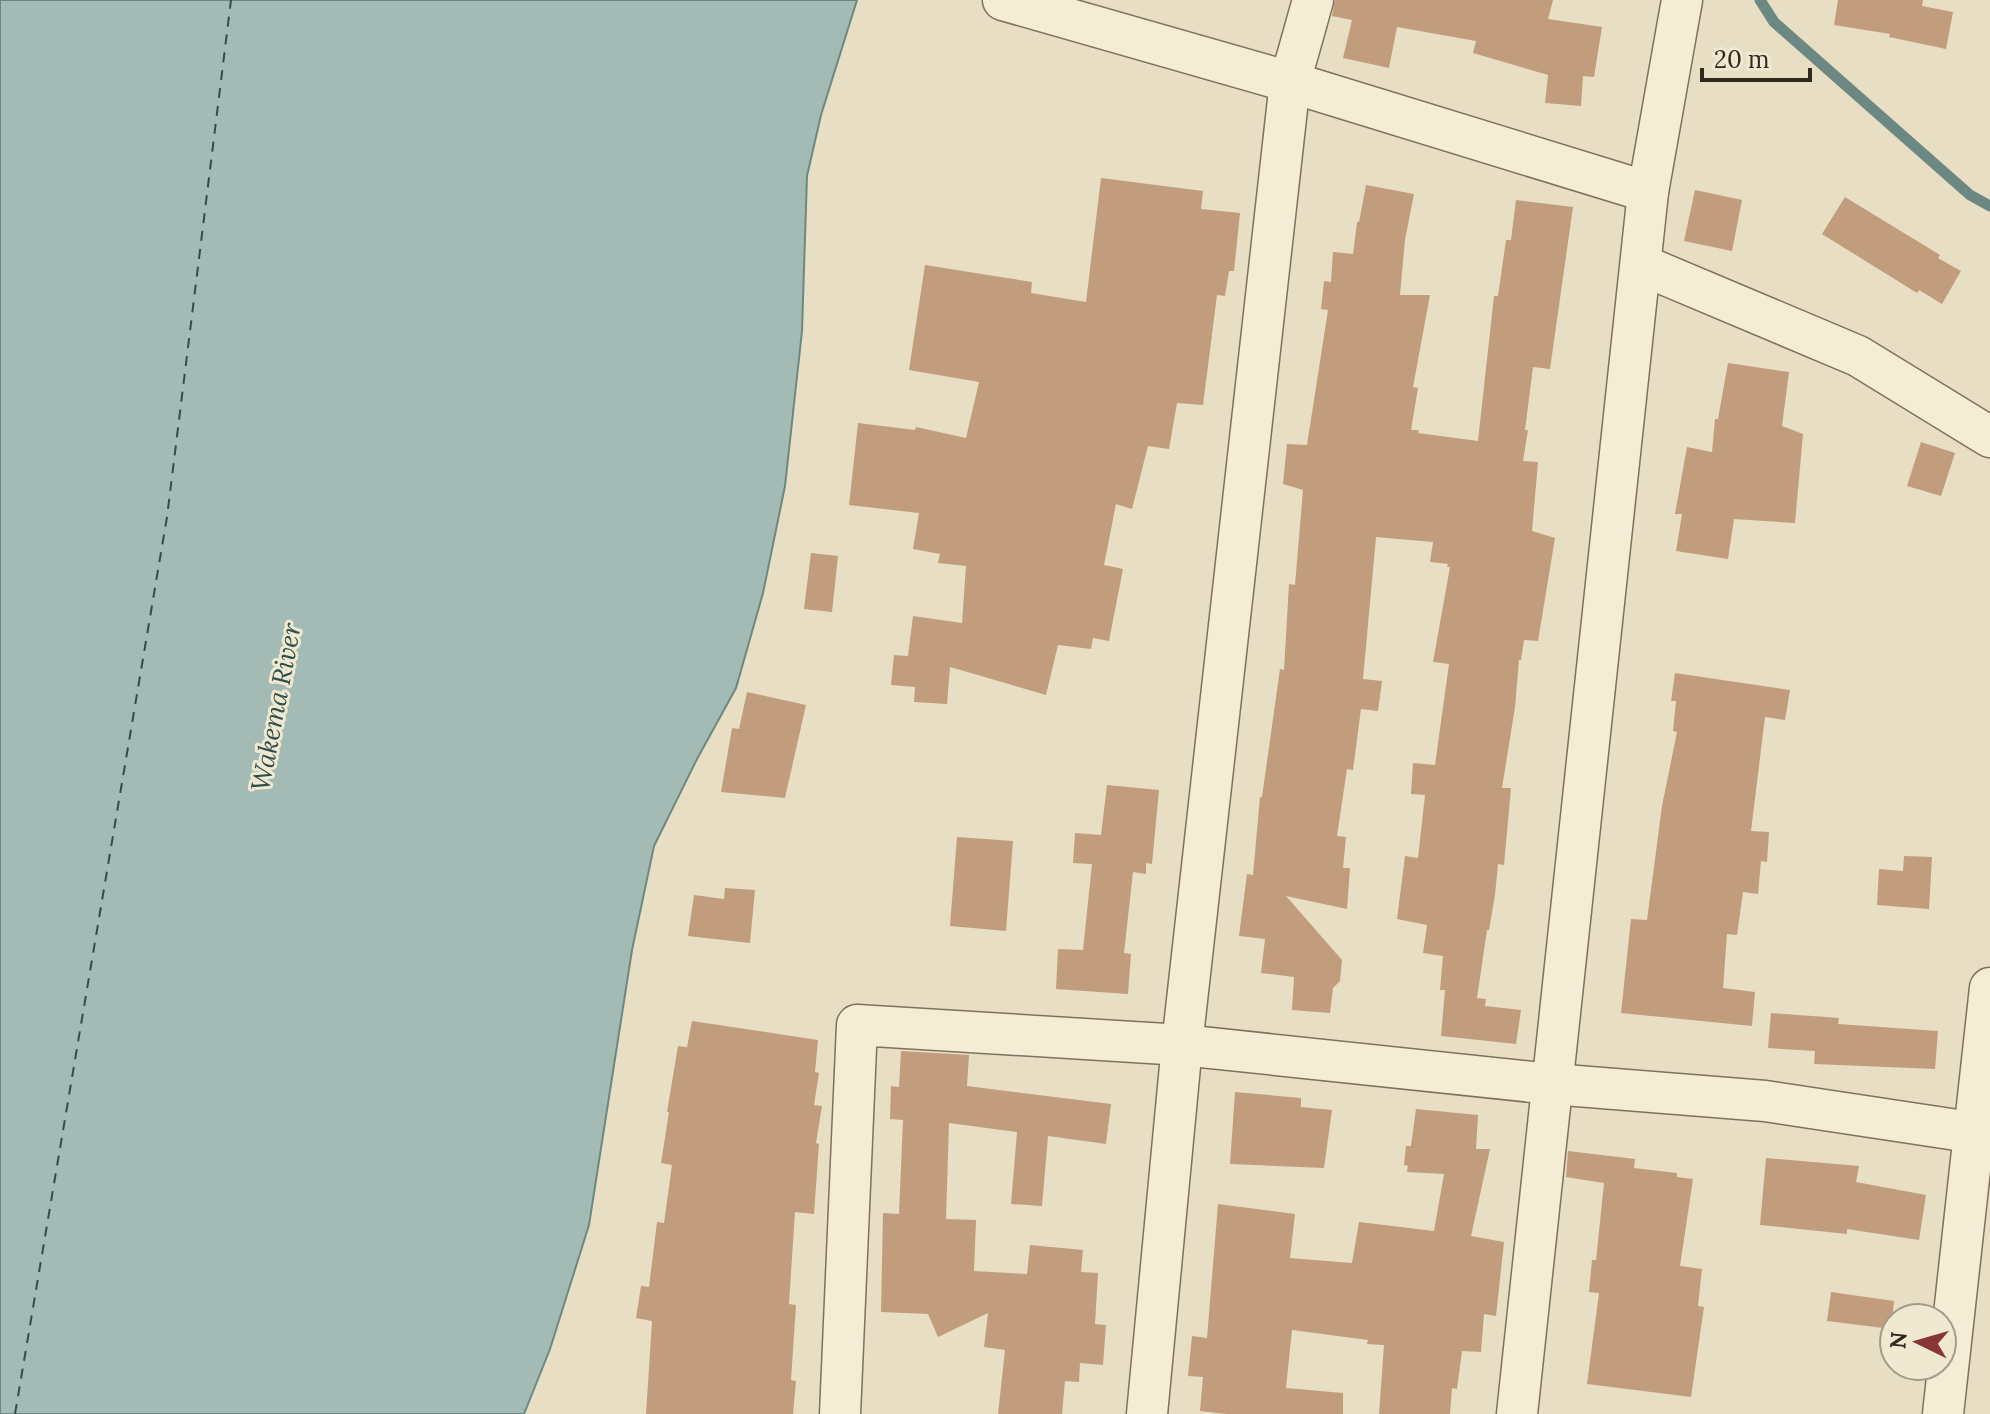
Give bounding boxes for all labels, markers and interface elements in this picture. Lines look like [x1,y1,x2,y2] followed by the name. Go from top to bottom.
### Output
[1702,32,1810,82] scale bar
[1714,44,1770,75] text: 20 m
[243,620,308,794] water label: Wakema River
[1878,1302,1958,1382] north arrow
[1883,1331,1913,1350] text: N

